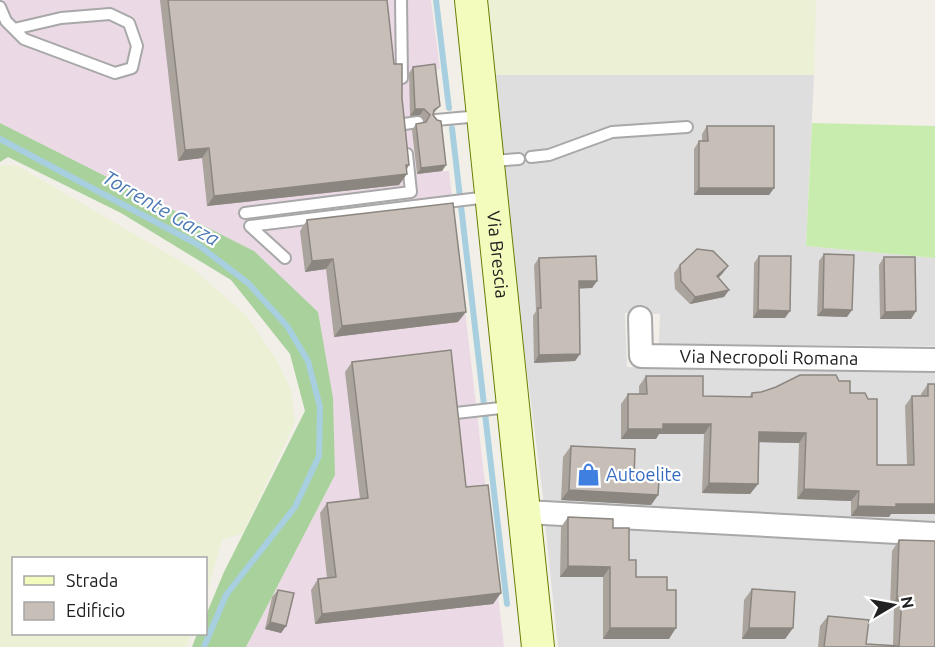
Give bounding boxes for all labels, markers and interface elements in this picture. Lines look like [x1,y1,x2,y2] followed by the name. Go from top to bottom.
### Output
[99,165,224,250] water label: Torrente Garza
[484,210,513,299] street label: Via Brescia
[680,346,858,368] street label: Via Necropoli Romana
[575,462,601,488] shop icon: Autoelite
[606,464,682,484] place label: Autoelite
[12,557,207,635] legend
[66,570,118,590] text: Strada
[863,575,923,635] north arrow
[898,595,918,610] text: N
[66,600,125,620] text: Edificio

